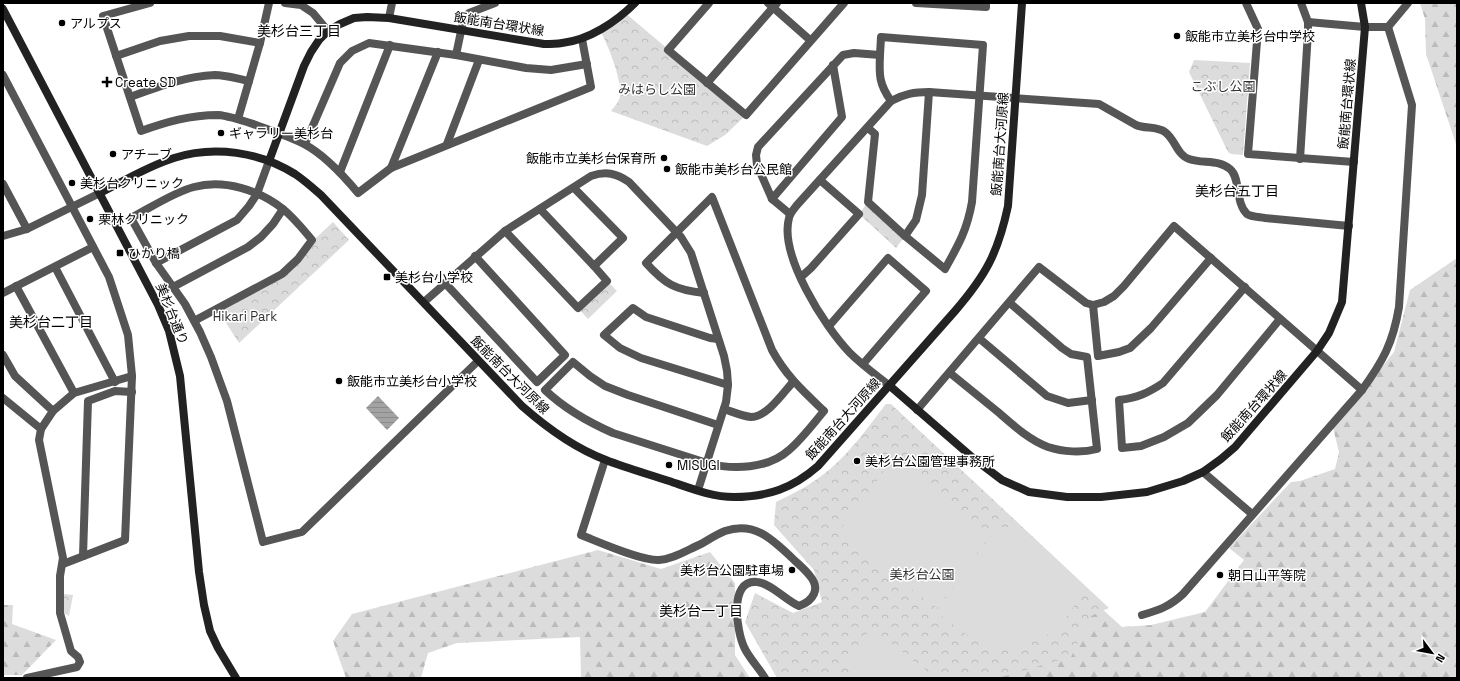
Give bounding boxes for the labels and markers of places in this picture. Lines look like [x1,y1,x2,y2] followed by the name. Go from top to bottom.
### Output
[70,15,122,32] place label: アルプス
[57,18,67,28] marker: アルプス
[1185,28,1315,45] place label: 飯能市立美杉台中学校
[1172,31,1182,41] marker: 飯能市立美杉台中学校
[115,74,176,91] place label: Create SD
[102,77,112,87] marker: Create SD
[229,125,333,142] place label: ギャラリー美杉台
[216,128,226,138] marker: ギャラリー美杉台
[121,146,172,163] place label: アチーブ
[108,149,118,159] marker: アチーブ
[526,150,656,167] place label: 飯能市立美杉台保育所
[659,153,669,163] marker: 飯能市立美杉台保育所
[675,161,792,178] place label: 飯能市美杉台公民館
[662,164,672,174] marker: 飯能市美杉台公民館
[80,175,184,192] place label: 美杉台クリニック
[67,178,77,188] marker: 美杉台クリニック
[98,211,189,228] place label: 栗林クリニック
[85,214,95,224] marker: 栗林クリニック
[128,245,180,262] place label: ひかり橋
[115,248,125,258] marker: ひかり橋
[395,269,473,286] place label: 美杉台小学校
[382,272,392,282] marker: 美杉台小学校
[347,373,477,390] place label: 飯能市立美杉台小学校
[334,376,344,386] marker: 飯能市立美杉台小学校
[865,453,995,470] place label: 美杉台公園管理事務所
[852,456,862,466] marker: 美杉台公園管理事務所
[677,457,720,474] place label: MISUGI
[664,460,674,470] marker: MISUGI
[680,562,784,579] place label: 美杉台公園駐車場
[787,565,797,575] marker: 美杉台公園駐車場
[1228,567,1306,584] place label: 朝日山平等院
[1215,570,1225,580] marker: 朝日山平等院

